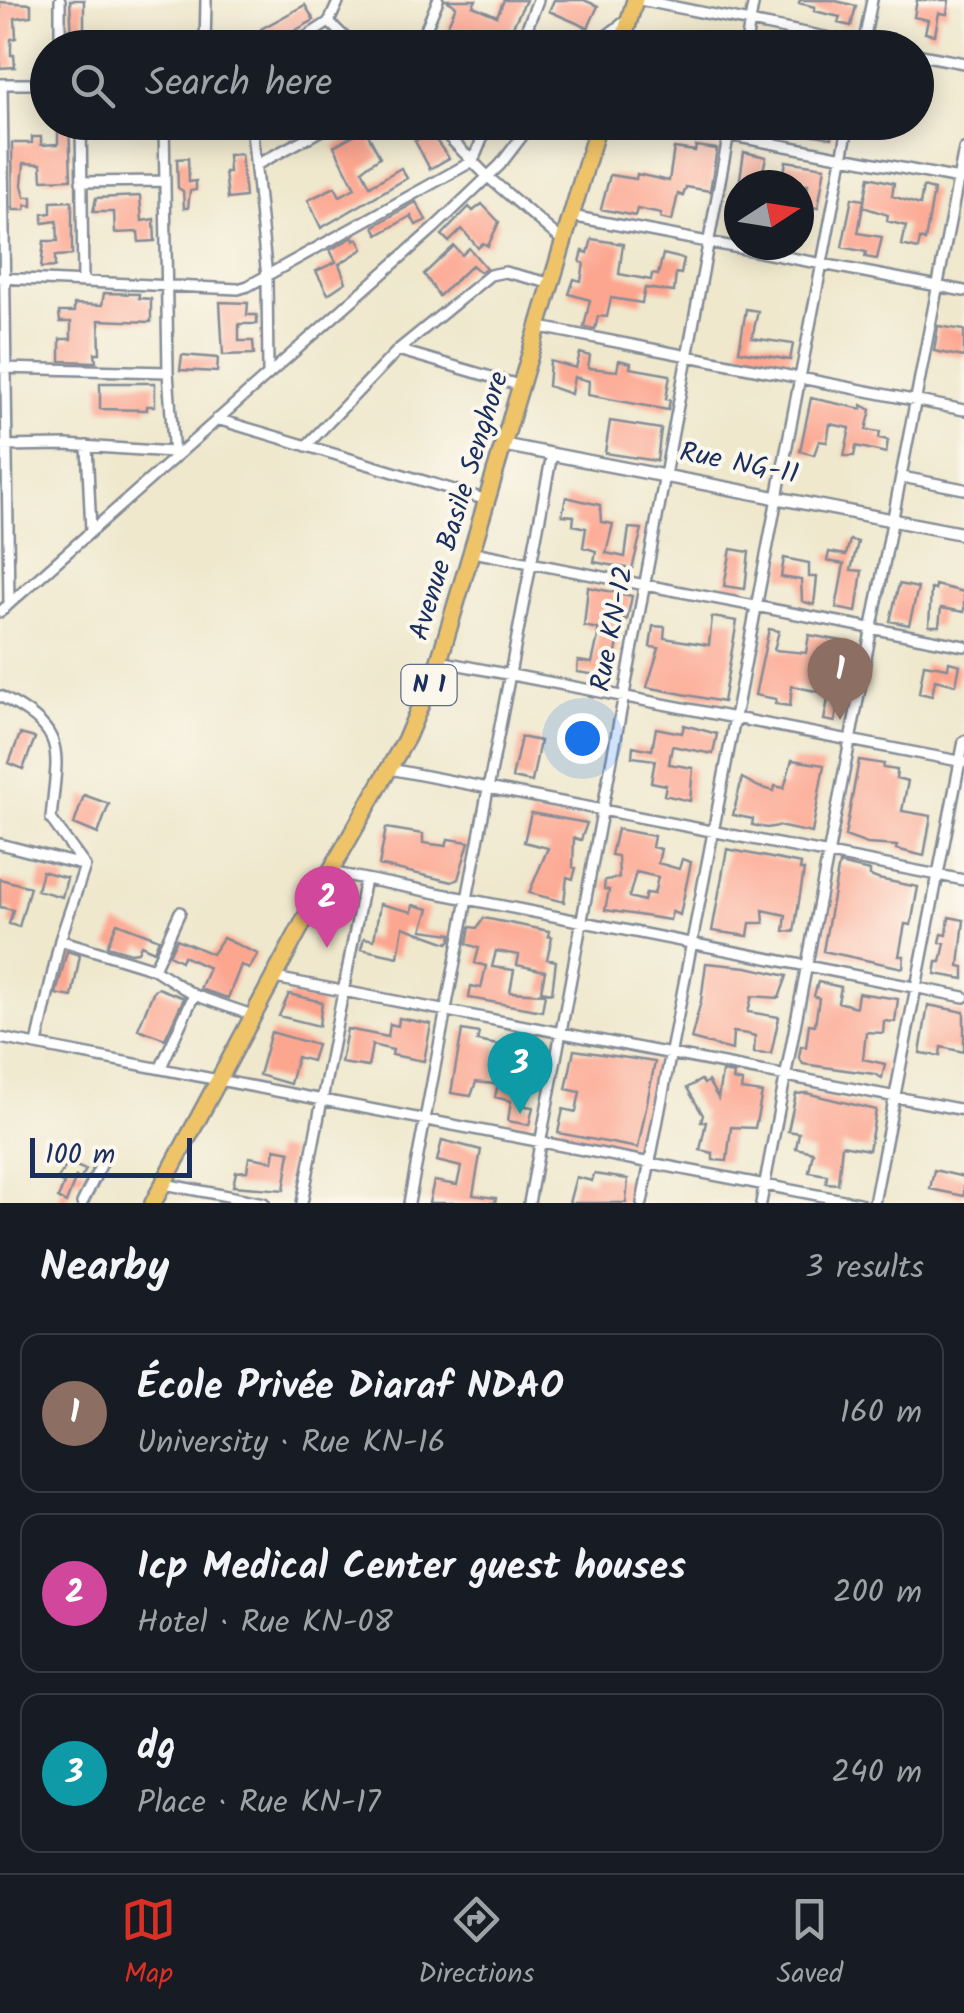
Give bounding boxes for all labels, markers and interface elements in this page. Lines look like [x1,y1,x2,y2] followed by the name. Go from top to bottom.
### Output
[30,30,934,140] search box
[145,55,332,115] text: Search here
[65,58,120,113] icon: search
[724,170,814,260] north arrow
[398,366,522,646] street label: Avenue Basile Senghore
[676,430,802,498] street label: Rue NG-11
[579,562,647,696] street label: Rue KN-12
[808,638,872,720] pin: 1
[402,665,456,705] road number: N 1
[557,713,608,764] your location
[294,866,360,948] pin: 2
[488,1032,552,1114] pin: 3
[30,1133,192,1178] scale bar
[45,1133,115,1178] text: 100 m
[40,1235,169,1302] text: Nearby
[805,1243,924,1294] text: 3 results
[137,1358,564,1418] text: École Privée Diaraf NDAO
[70,1388,79,1439] text: 1
[840,1388,922,1439] text: 160 m
[137,1418,446,1469] text: University · Rue KN-16
[137,1538,686,1598] text: Icp Medical Center guest houses
[65,1568,84,1619] text: 2
[833,1568,922,1619] text: 200 m
[137,1598,393,1649] text: Hotel · Rue KN-08
[137,1718,176,1778] text: dg
[66,1748,83,1799] text: 3
[831,1748,922,1799] text: 240 m
[137,1778,381,1829] text: Place · Rue KN-17
[121,1892,176,1997] tab: Map
[418,1892,534,1997] tab: Directions
[777,1892,843,1997] tab: Saved

